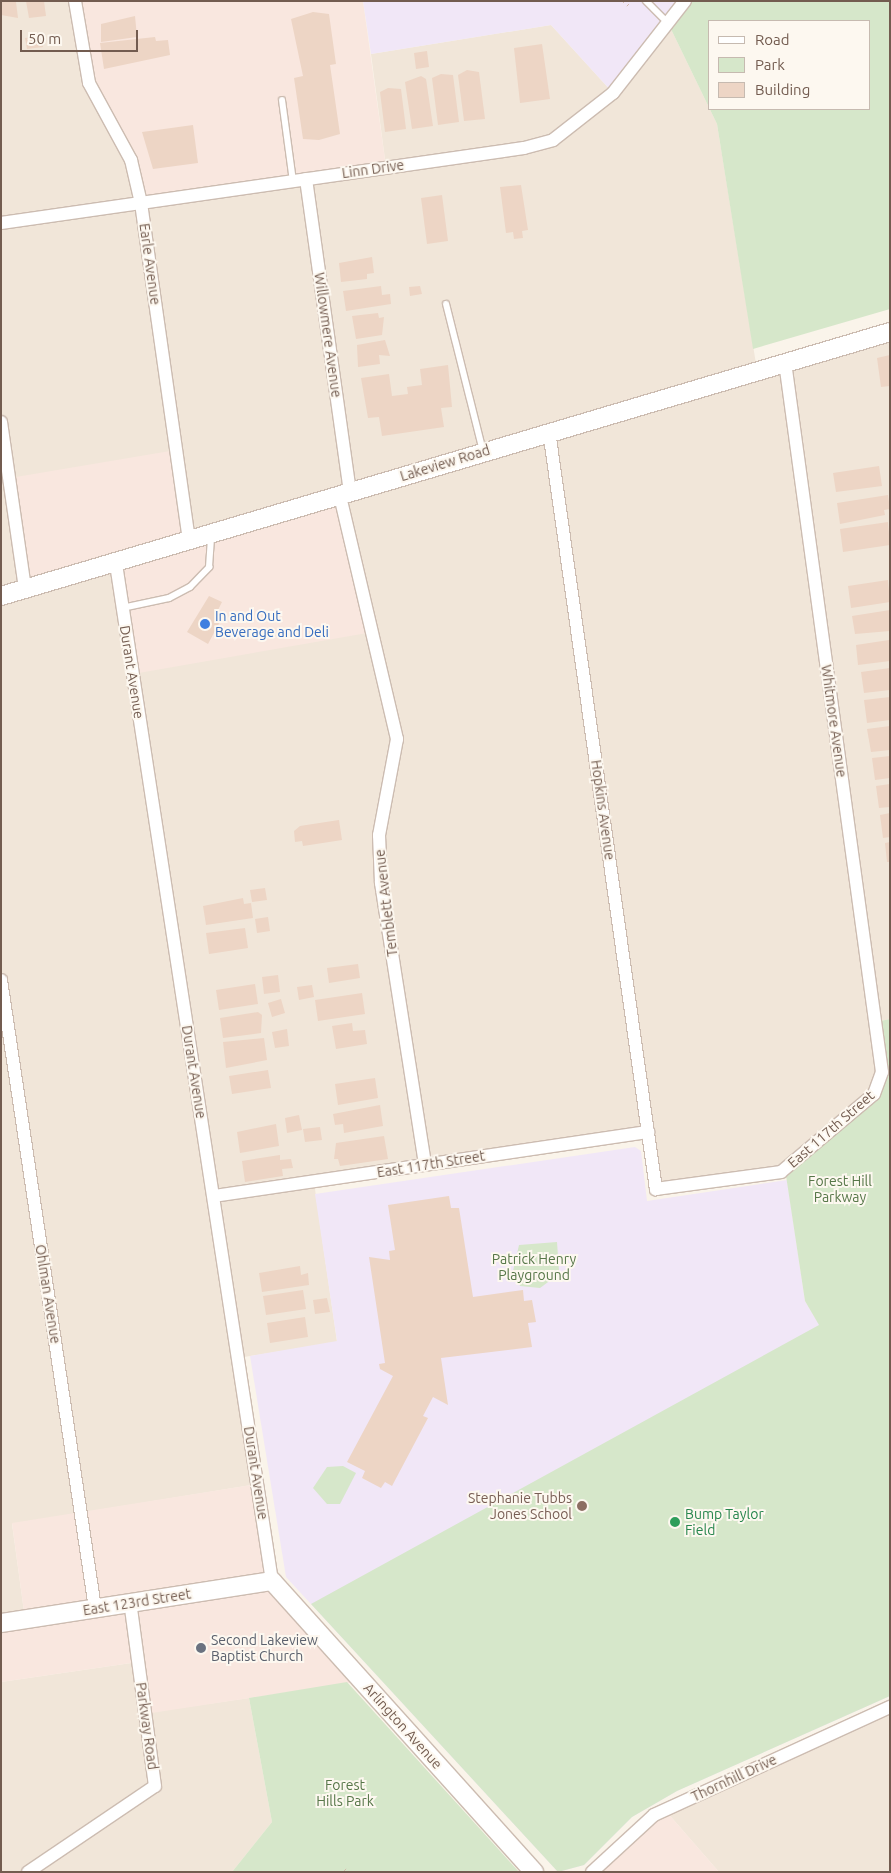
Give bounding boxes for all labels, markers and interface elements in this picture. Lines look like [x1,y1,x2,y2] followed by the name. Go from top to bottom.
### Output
[22,20,140,52] scale bar
[708,20,871,110] legend
[28,30,61,47] text: 50 m
[755,31,790,48] text: Road
[755,56,785,73] text: Park
[755,81,810,98] text: Building
[341,156,405,182] street label: Linn Drive
[136,222,164,306] street label: Earle Avenue
[311,271,345,399] street label: Willowmere Avenue
[398,441,492,485] street label: Lakeview Road
[215,608,329,640] place label: In and Out Beverage and Deli
[199,618,211,630] marker: In and Out Beverage and Deli
[116,624,148,720] street label: Durant Avenue
[818,664,850,778] street label: Whitmore Avenue
[588,759,618,861] street label: Hopkins Avenue
[371,848,401,958] street label: Temblett Avenue
[178,1024,210,1120] street label: Durant Avenue
[784,1087,878,1171] street label: East 117th Street
[376,1147,486,1181] street label: East 117th Street
[808,1173,872,1206] park label: Forest Hill Parkway
[32,1243,64,1345] street label: Ohlman Avenue
[492,1251,576,1284] park label: Patrick Henry Playground
[240,1425,272,1521] street label: Durant Avenue
[468,1490,572,1522] place label: Stephanie Tubbs Jones School
[576,1500,588,1512] marker: Stephanie Tubbs Jones School
[685,1506,764,1538] place label: Bump Taylor Field
[669,1516,681,1528] marker: Bump Taylor Field
[82,1585,192,1619] street label: East 123rd Street
[211,1632,318,1664] place label: Second Lakeview Baptist Church
[195,1642,207,1654] marker: Second Lakeview Baptist Church
[360,1680,446,1772] street label: Arlington Avenue
[133,1681,161,1771] street label: Parkway Road
[689,1751,779,1805] street label: Thornhill Drive
[316,1777,374,1810] park label: Forest Hills Park

